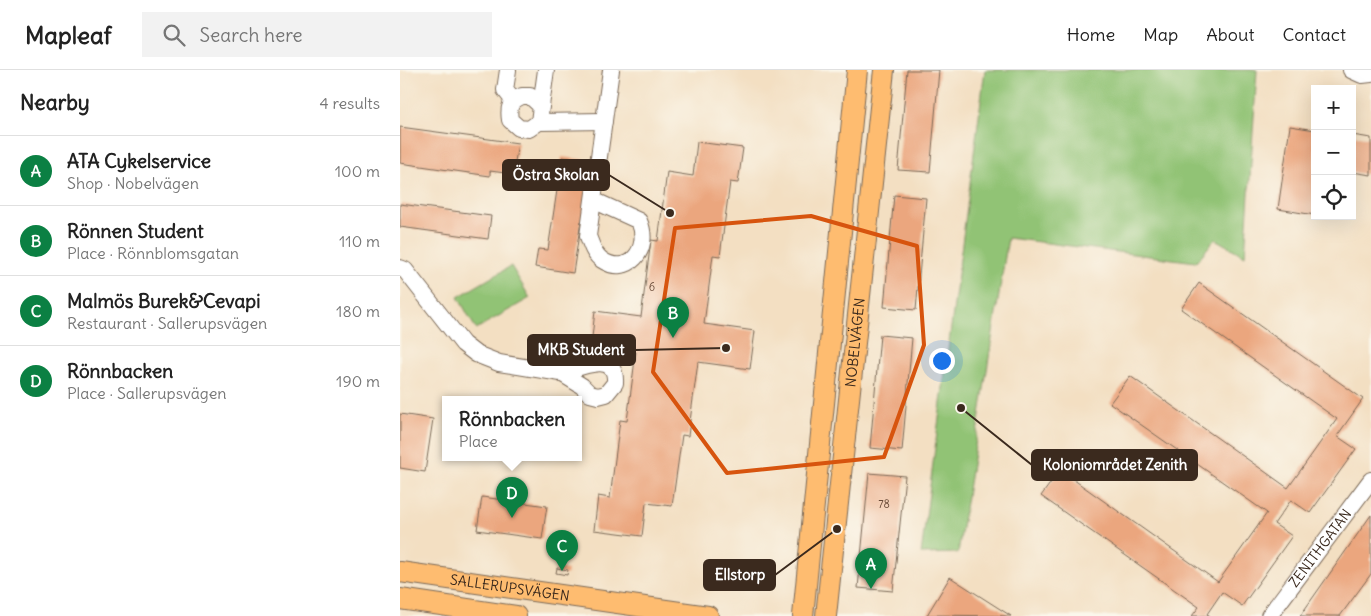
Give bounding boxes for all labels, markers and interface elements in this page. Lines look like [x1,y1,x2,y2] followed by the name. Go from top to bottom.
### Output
[142,12,492,57] search box
[25,20,112,50] text: Mapleaf
[160,21,188,49] icon: search
[200,23,303,47] text: Search here
[1067,23,1115,46] text: Home
[1143,23,1178,46] text: Map
[1206,23,1254,46] text: About
[1282,23,1346,46] text: Contact
[1311,85,1356,220] map controls
[1311,85,1356,130] button: +
[20,89,90,116] text: Nearby
[319,93,380,113] text: 4 results
[1311,130,1356,175] button: −
[67,149,211,173] text: ATA Cykelservice
[503,160,609,190] callout: Östra Skolan
[31,161,41,181] text: A
[335,161,380,181] text: 100 m
[513,164,600,184] text: Östra Skolan
[67,173,199,193] text: Shop · Nobelvägen
[1311,175,1356,220] button: locate
[67,219,204,243] text: Rönnen Student
[31,231,41,251] text: B
[339,231,380,251] text: 110 m
[67,243,239,263] text: Place · Rönnblomsgatan
[649,280,655,294] house number: 6
[67,289,260,313] text: Malmös Burek&Cevapi
[657,297,689,338] pin: B
[841,297,869,388] street label: NOBELVÄGEN
[31,301,41,321] text: C
[336,301,380,321] text: 180 m
[67,313,267,333] text: Restaurant · Sallerupsvägen
[528,335,635,365] callout: MKB Student
[537,340,626,359] text: MKB Student
[929,348,955,374] your location
[67,359,173,383] text: Rönnbacken
[30,371,42,391] text: D
[336,371,380,391] text: 190 m
[67,383,227,403] text: Place · Sallerupsvägen
[442,396,582,461] popup
[459,407,565,431] text: Rönnbacken
[459,431,498,451] text: Place
[1032,450,1197,480] callout: Koloniområdet Zenith
[1043,455,1188,474] text: Koloniområdet Zenith
[496,477,528,518] pin: D
[878,497,890,511] house number: 78
[1285,505,1355,591] street label: ZENITHGATAN
[546,530,578,571] pin: C
[855,548,887,589] pin: A
[704,560,775,590] callout: Ellstorp
[715,565,766,585] text: Ellstorp
[449,570,571,605] street label: SALLERUPSVÄGEN

